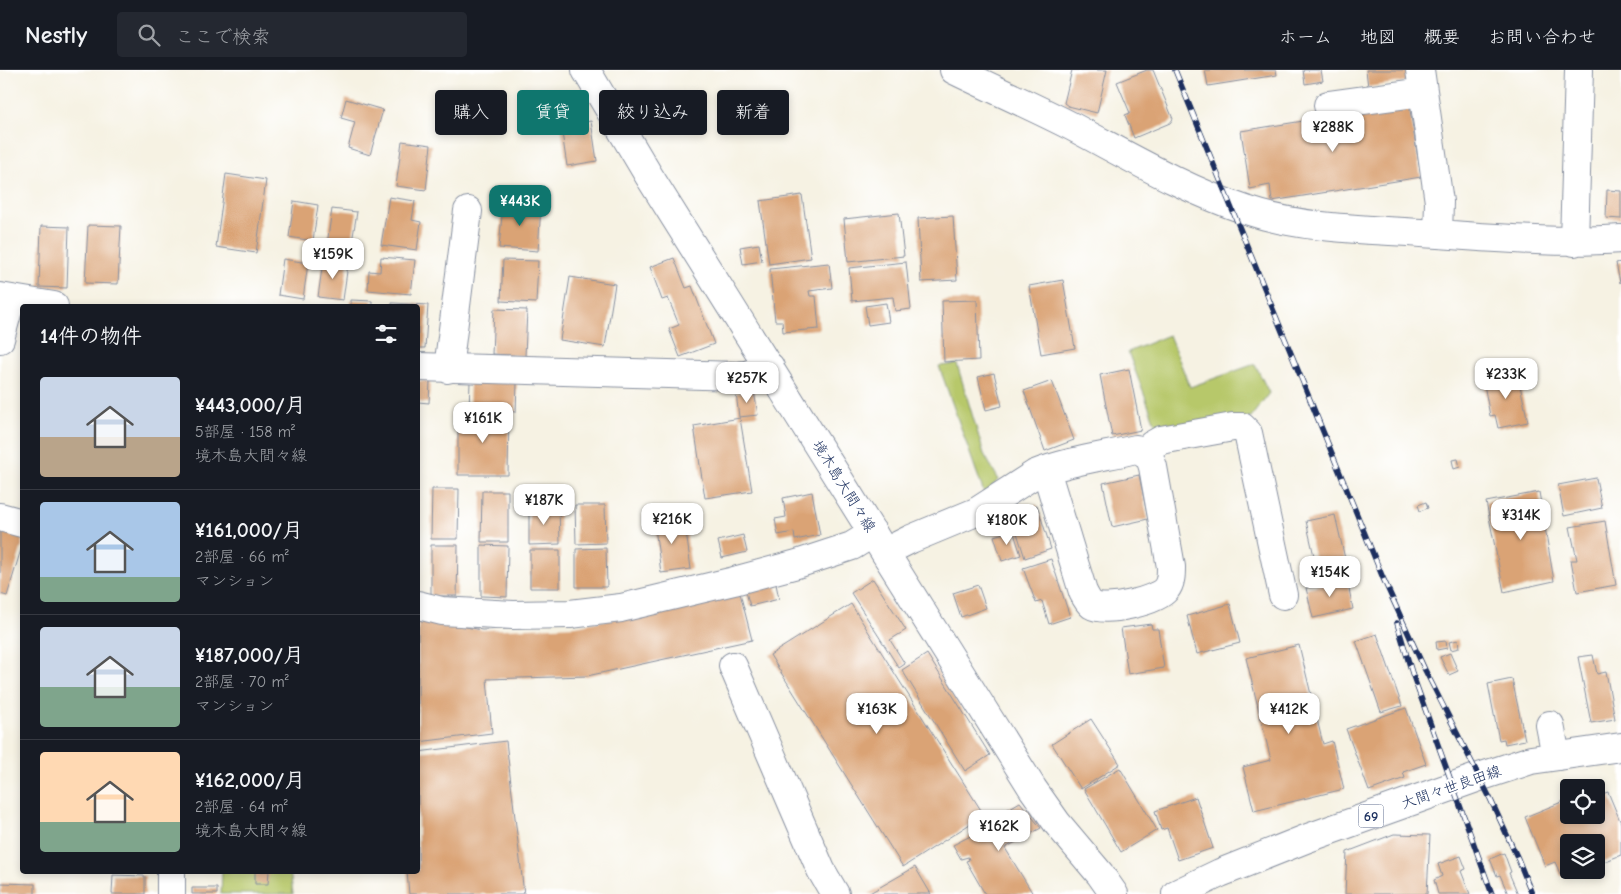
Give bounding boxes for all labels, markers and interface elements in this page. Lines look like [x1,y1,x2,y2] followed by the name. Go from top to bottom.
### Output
[117,12,467,57] search box
[25,21,87,49] text: Nestly
[135,21,163,49] icon: search
[175,26,270,48] text: ここで検索
[1279,27,1332,48] text: ホーム
[1360,27,1396,48] text: 地図
[1424,27,1460,48] text: 概要
[1488,27,1596,48] text: お問い合わせ
[435,90,507,135] chip: 購入
[517,90,589,135] chip: 賃貸
[599,90,707,135] chip: 絞り込み
[717,90,789,135] chip: 新着
[1298,111,1368,153] pin: ¥288K
[1312,118,1354,136] text: ¥288K
[485,184,555,227] pin: ¥443K
[500,192,540,210] text: ¥443K
[298,238,368,280] pin: ¥159K
[313,245,353,263] text: ¥159K
[372,320,400,348] icon: filters
[40,324,142,348] text: 14件の物件
[1471,358,1541,400] pin: ¥233K
[712,362,782,404] pin: ¥257K
[1486,365,1526,383] text: ¥233K
[727,369,767,387] text: ¥257K
[195,393,306,417] text: ¥443,000/月
[80,397,140,457] icon: home
[448,402,518,444] pin: ¥161K
[464,409,502,427] text: ¥161K
[195,423,295,441] text: 5部屋 · 158 m²
[809,437,879,535] street label: 境木島大間々線
[195,447,307,465] text: 境木島大間々線
[509,484,579,526] pin: ¥187K
[525,491,563,509] text: ¥187K
[1486,498,1556,541] pin: ¥314K
[637,502,707,545] pin: ¥216K
[972,504,1042,546] pin: ¥180K
[1502,506,1540,524] text: ¥314K
[652,510,692,528] text: ¥216K
[987,511,1027,529] text: ¥180K
[195,518,303,542] text: ¥161,000/月
[80,522,140,582] icon: home
[195,548,289,566] text: 2部屋 · 66 m²
[1295,556,1365,598] pin: ¥154K
[1310,563,1350,581] text: ¥154K
[195,572,274,590] text: マンション
[195,643,304,667] text: ¥187,000/月
[80,647,140,707] icon: home
[195,673,289,691] text: 2部屋 · 70 m²
[842,692,912,735] pin: ¥163K
[1254,692,1324,735] pin: ¥412K
[195,697,274,715] text: マンション
[857,700,897,718] text: ¥163K
[1270,700,1308,718] text: ¥412K
[1398,761,1504,813] street label: 大間々世良田線
[195,768,305,792] text: ¥162,000/月
[80,772,140,832] icon: home
[1560,779,1605,879] map controls
[1560,779,1605,824] button: locate
[195,798,288,816] text: 2部屋 · 64 m²
[1358,804,1384,828] road number: 69
[964,810,1034,852] pin: ¥162K
[979,817,1019,835] text: ¥162K
[195,822,307,840] text: 境木島大間々線
[1560,834,1605,879] button: layers

